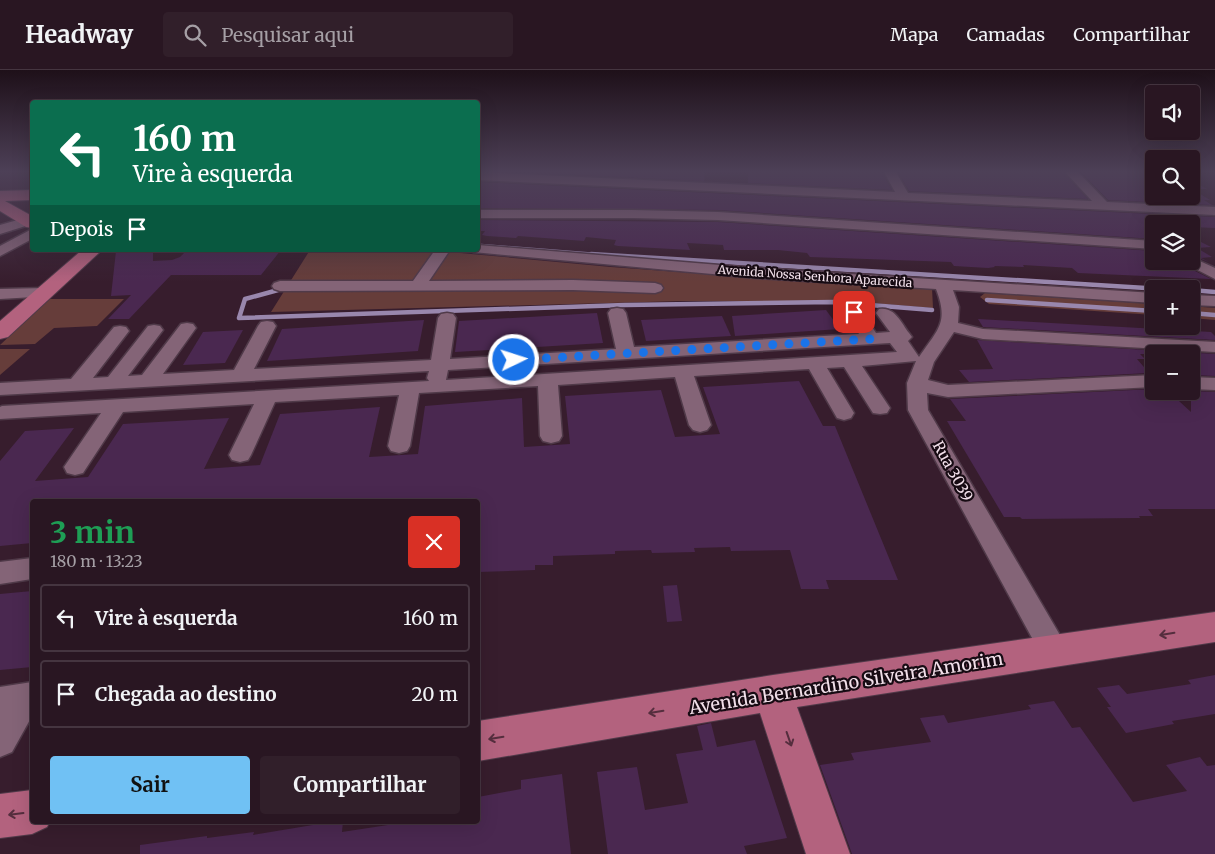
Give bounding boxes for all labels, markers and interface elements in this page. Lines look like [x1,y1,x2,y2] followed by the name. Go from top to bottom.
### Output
[163,12,513,57] search box
[25,19,133,50] text: Headway
[181,21,209,49] icon: search
[221,23,354,47] text: Pesquisar aqui
[890,23,939,46] text: Mapa
[967,23,1045,46] text: Camadas
[1073,23,1190,46] text: Compartilhar
[1145,85,1200,400] map controls
[1145,85,1200,140] button: sound
[133,117,236,161] text: 160 m
[50,120,115,185] icon: left
[1145,150,1200,205] button: search
[133,160,293,188] text: Vire à esquerda
[123,215,151,243] icon: arrive
[1145,215,1200,270] button: layers
[50,217,113,241] text: Depois
[716,262,913,290] street label: Avenida Nossa Senhora Aparecida
[1145,280,1200,335] button: +
[833,291,875,333] pin
[840,298,868,326] icon: arrive
[487,333,539,385] position arrow
[1145,345,1200,400] button: −
[929,438,977,504] street label: Rua 3039
[50,513,135,551] text: 3 min
[408,516,460,568] button: close
[50,551,143,571] text: 180 m · 13:23
[52,604,80,632] icon: left
[95,606,238,630] text: Vire à esquerda
[403,606,458,630] text: 160 m
[1159,630,1175,640] one-way arrow
[686,647,1005,719] street label: Avenida Bernardino Silveira Amorim
[52,680,80,708] icon: arrive
[95,682,277,706] text: Chegada ao destino
[411,682,458,706] text: 20 m
[648,707,664,717] one-way arrow
[785,731,794,746] one-way arrow
[488,734,504,744] one-way arrow
[50,756,250,814] button: Sair
[260,756,460,814] button: Compartilhar
[9,809,25,819] one-way arrow

